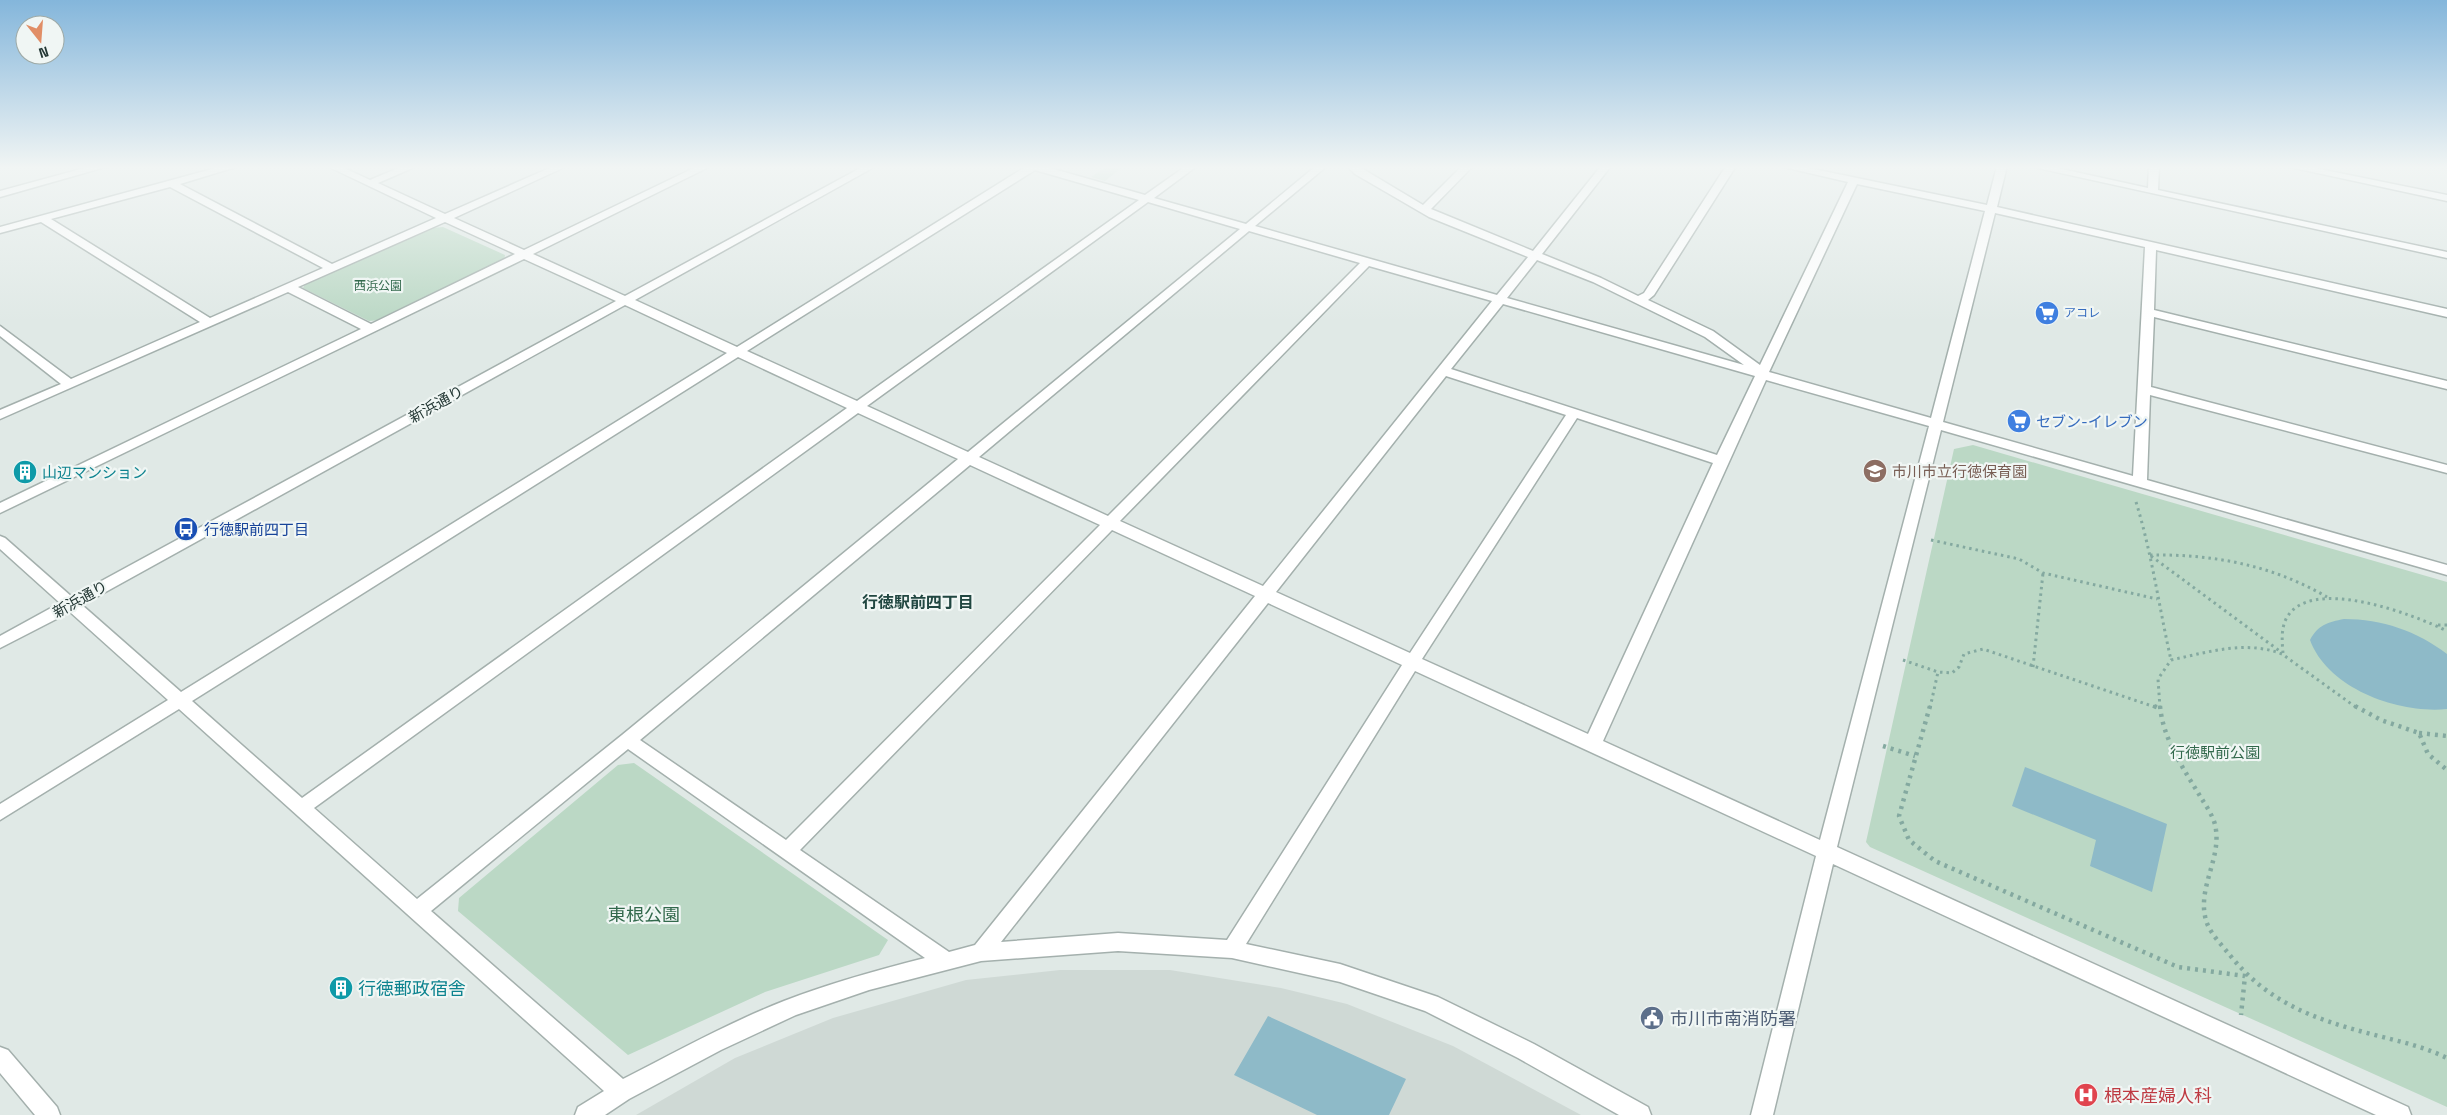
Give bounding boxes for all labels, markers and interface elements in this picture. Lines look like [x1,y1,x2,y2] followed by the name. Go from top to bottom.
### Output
[15,15,65,65] north arrow
[37,42,51,62] text: N
[354,278,402,294] park label: 西浜公園
[2034,300,2060,326] supermarket icon: アコレ
[2064,305,2100,321] place label: アコレ
[405,381,467,427] street label: 新浜通り
[2006,408,2032,434] supermarket icon: セブン-イレブン
[2036,412,2148,431] place label: セブン-イレブン
[1862,458,1888,484] school or university icon: 市川市立行徳保育園
[12,459,38,485] building icon: 山辺マンション
[1892,462,2027,481] place label: 市川市立行徳保育園
[42,463,147,482] place label: 山辺マンション
[173,516,199,542] bus stop icon: 行徳駅前四丁目
[204,520,309,539] place label: 行徳駅前四丁目
[49,576,111,622] street label: 新浜通り
[862,592,974,613] district label: 行徳駅前四丁目
[2170,743,2260,762] park label: 行徳駅前公園
[608,903,680,926] park label: 東根公園
[328,975,354,1001] building icon: 行徳郵政宿舎
[358,977,466,1000] place label: 行徳郵政宿舎
[1639,1005,1665,1031] public building icon: 市川市南消防署
[1670,1007,1796,1030] place label: 市川市南消防署
[2073,1082,2099,1108] hospital icon: 根本産婦人科
[2104,1084,2212,1107] place label: 根本産婦人科

